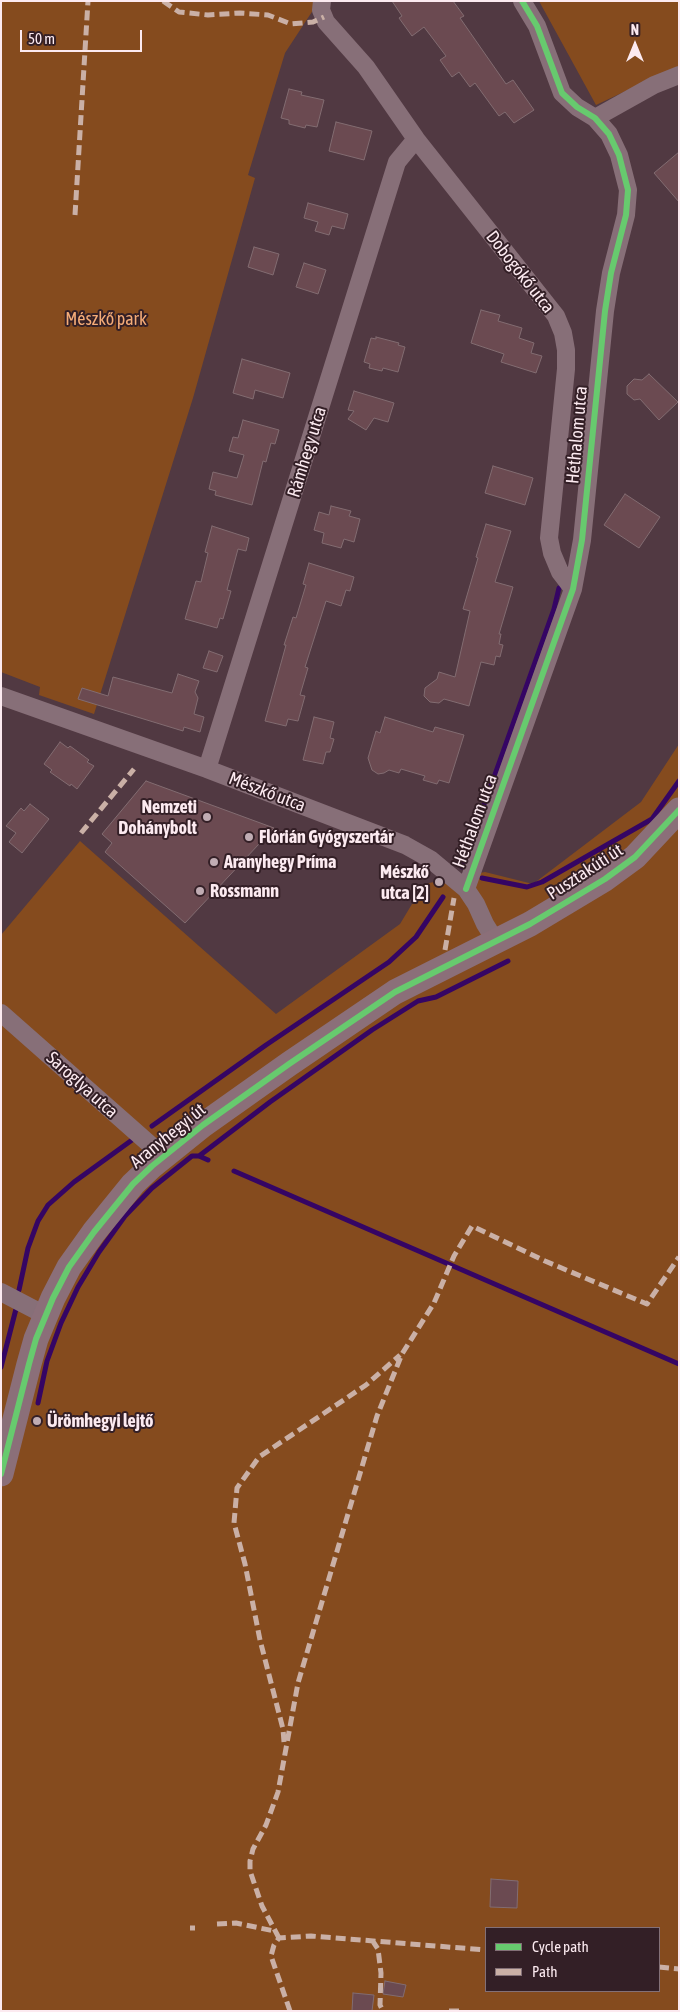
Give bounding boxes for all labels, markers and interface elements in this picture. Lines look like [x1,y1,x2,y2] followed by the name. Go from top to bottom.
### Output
[22,20,145,52] scale bar
[610,20,660,70] north arrow
[631,22,639,38] text: N
[28,30,55,47] text: 50 m
[481,227,559,317] street label: Dobogókő utca
[65,308,147,330] park label: Mészkő park
[562,385,592,485] street label: Héthalom utca
[283,404,331,500] street label: Rámhegy utca
[226,768,308,816] street label: Mészkő utca
[448,771,502,871] street label: Héthalom utca
[118,796,197,839] place label: Nemzeti Dohánybolt
[201,811,213,823] marker: Nemzeti Dohánybolt
[259,826,394,848] place label: Flórián Gyógyszertár
[243,831,255,843] marker: Flórián Gyógyszertár
[543,839,627,905] street label: Pusztakúti út
[224,851,336,873] place label: Aranyhegy Príma
[208,856,220,868] marker: Aranyhegy Príma
[380,861,429,904] place label: Mészkő utca [2]
[433,876,445,888] marker: Mészkő utca [2]
[210,880,279,902] place label: Rossmann
[194,885,206,897] marker: Rossmann
[42,1047,122,1123] street label: Saroglya utca
[126,1099,210,1173] street label: Aranyhegyi út
[47,1410,153,1432] place label: Ürömhegyi lejtő
[31,1415,43,1427] marker: Ürömhegyi lejtő
[485,1927,660,1992] legend
[532,1938,589,1955] text: Cycle path
[532,1963,558,1980] text: Path

